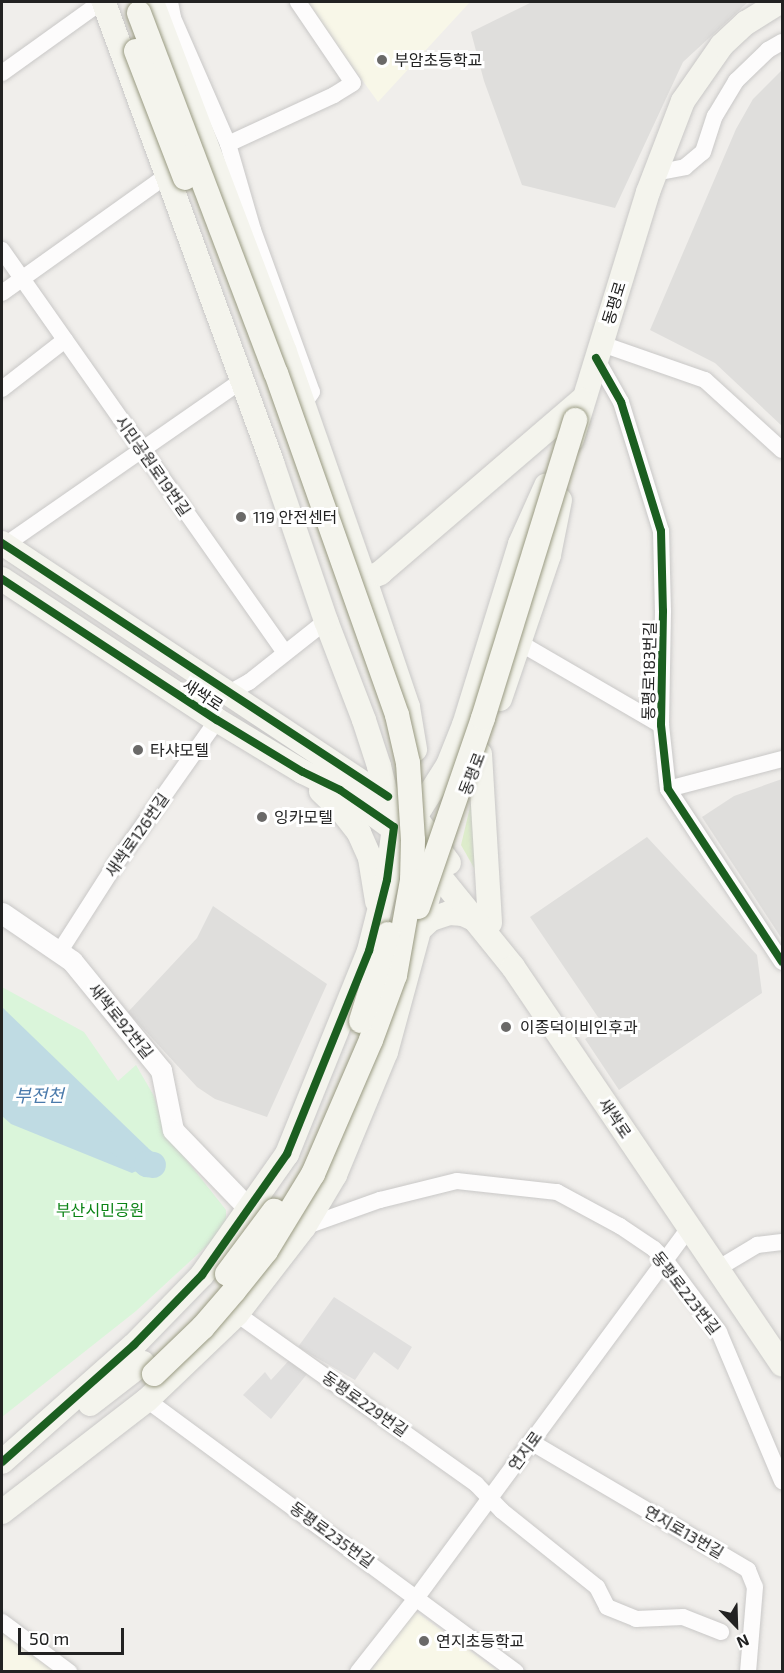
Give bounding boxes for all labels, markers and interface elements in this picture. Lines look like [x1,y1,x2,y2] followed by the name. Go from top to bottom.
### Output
[394,50,482,70] place label: 부암초등학교
[375,53,389,67] marker: 부암초등학교
[598,279,630,327] street label: 동평로
[111,412,195,520] street label: 시민공원로19번길
[253,507,337,527] place label: 119 안전센터
[234,510,248,524] marker: 119 안전센터
[639,622,659,720] street label: 동평로183번길
[179,675,227,715] street label: 새싹로
[150,740,209,760] place label: 타샤모텔
[131,743,145,757] marker: 타샤모텔
[455,750,489,798] street label: 동평로
[101,789,173,881] street label: 새싹로126번길
[274,807,333,827] place label: 잉카모텔
[255,810,269,824] marker: 잉카모텔
[85,979,157,1063] street label: 새싹로92번길
[520,1017,638,1037] place label: 이종덕이비인후과
[497,1018,515,1036] marker: 이종덕이비인후과
[14,1084,64,1106] water label: 부전천
[595,1094,635,1142] street label: 새싹로
[56,1200,144,1220] park label: 부산시민공원
[648,1248,724,1338] street label: 동평로223번길
[318,1367,412,1441] street label: 동평로229번길
[504,1427,546,1475] street label: 연지로
[286,1498,378,1572] street label: 동평로235번길
[641,1501,727,1563] street label: 연지로13번길
[706,1595,766,1655] north arrow
[21,1616,128,1654] scale bar
[29,1627,69,1649] text: 50 m
[436,1631,524,1651] place label: 연지초등학교
[734,1631,752,1653] text: N
[417,1634,431,1648] marker: 연지초등학교

